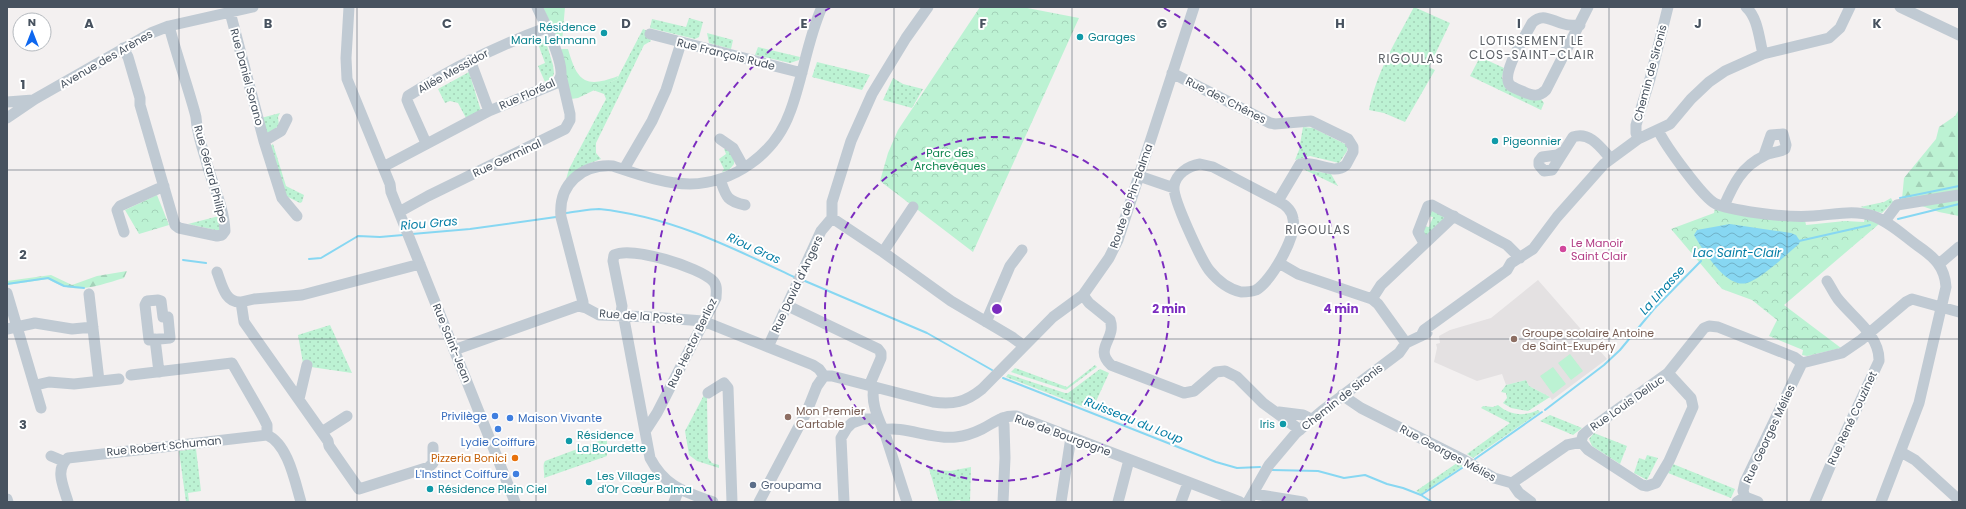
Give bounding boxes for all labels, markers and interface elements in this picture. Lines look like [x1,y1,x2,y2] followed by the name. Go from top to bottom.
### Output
[12,12,52,52] north arrow
[28,14,36,30] text: N
[84,14,94,33] text: A
[264,14,273,33] text: B
[442,14,452,33] text: C
[621,14,631,33] text: D
[800,14,808,33] text: E
[979,14,987,33] text: F
[1157,14,1167,33] text: G
[1335,14,1345,33] text: H
[1517,14,1521,33] text: I
[1694,14,1702,33] text: J
[1872,14,1882,33] text: K
[511,19,596,48] place label: Résidence Marie Lehmann
[1629,23,1671,123] street label: Chemin de Sironis
[56,26,156,92] street label: Avenue des Arènes
[226,27,268,127] street label: Rue Daniel Sorano
[599,28,609,38] marker: Résidence Marie Lehmann
[1088,29,1136,45] place label: Garages
[1075,32,1085,42] marker: Garages
[1469,32,1595,63] district label: LOTISSEMENT LE CLOS-SAINT-CLAIR
[675,34,777,74] street label: Rue François Rude
[415,45,491,97] street label: Allée Messidor
[1378,50,1444,67] district label: RIGOULAS
[1183,73,1269,127] street label: Rue des Chênes
[21,75,25,94] text: 1
[496,75,558,113] street label: Rue Floréal
[190,123,232,225] street label: Rue Gérard Philipe
[1503,133,1561,149] place label: Pigeonnier
[470,135,544,181] street label: Rue Germinal
[1490,136,1500,146] marker: Pigeonnier
[1106,142,1156,250] street label: Route de Pin-Balma
[914,145,986,174] park label: Parc des Archevêques
[400,212,458,234] water label: Riou Gras
[1285,221,1351,238] district label: RIGOULAS
[724,228,784,268] water label: Riou Gras
[767,232,827,335] street label: Rue David d'Angers
[1571,235,1627,264] place label: Le Manoir Saint Clair
[1558,244,1568,254] marker: Le Manoir Saint Clair
[1693,244,1782,261] water label: Lac Saint-Clair
[19,245,27,264] text: 2
[1635,261,1689,318] water label: La Linasse
[663,296,721,390] street label: Rue Hector Berlioz
[1152,300,1186,317] text: 2 min
[1323,300,1359,317] text: 4 min
[429,301,475,385] street label: Rue Saint-Jean
[990,302,1004,316] centre of rings
[599,305,683,327] street label: Rue de la Poste
[1522,325,1654,354] place label: Groupe scolaire Antoine de Saint-Exupéry
[1509,334,1519,344] marker: Groupe scolaire Antoine de Saint-Exupéry
[1298,360,1386,434] street label: Chemin de Sironis
[1823,368,1881,468] street label: Rue René Couzinet
[1587,371,1668,435] street label: Rue Louis Delluc
[1739,382,1799,486] street label: Rue Georges Mélies
[1082,392,1186,448] water label: Ruisseau du Loup
[796,403,865,432] place label: Mon Premier Cartable
[441,408,487,424] place label: Privilège
[518,410,602,426] place label: Maison Vivante
[1013,410,1114,460] street label: Rue de Bourgogne
[490,411,500,421] marker: Privilège
[783,412,793,422] marker: Mon Premier Cartable
[505,413,515,423] marker: Maison Vivante
[19,415,27,434] text: 3
[1260,416,1275,432] place label: Iris
[1278,419,1288,429] marker: Iris
[1397,421,1499,485] street label: Rue Georges Mélies
[493,424,503,434] marker: Lydie Coiffure
[577,427,646,456] place label: Résidence La Bourdette
[106,432,222,460] street label: Rue Robert Schuman
[461,434,535,450] place label: Lydie Coiffure
[564,436,574,446] marker: Résidence La Bourdette
[431,450,507,466] place label: Pizzeria Bonici
[510,453,520,463] marker: Pizzeria Bonici
[415,466,508,482] place label: L'Instinct Coiffure
[597,468,692,497] place label: Les Villages d'Or Cœur Balma
[511,469,521,479] marker: L'Instinct Coiffure
[584,477,594,487] marker: Les Villages d'Or Cœur Balma
[761,477,821,493] place label: Groupama
[748,480,758,490] marker: Groupama
[438,481,547,497] place label: Résidence Plein Ciel
[425,484,435,494] marker: Résidence Plein Ciel

